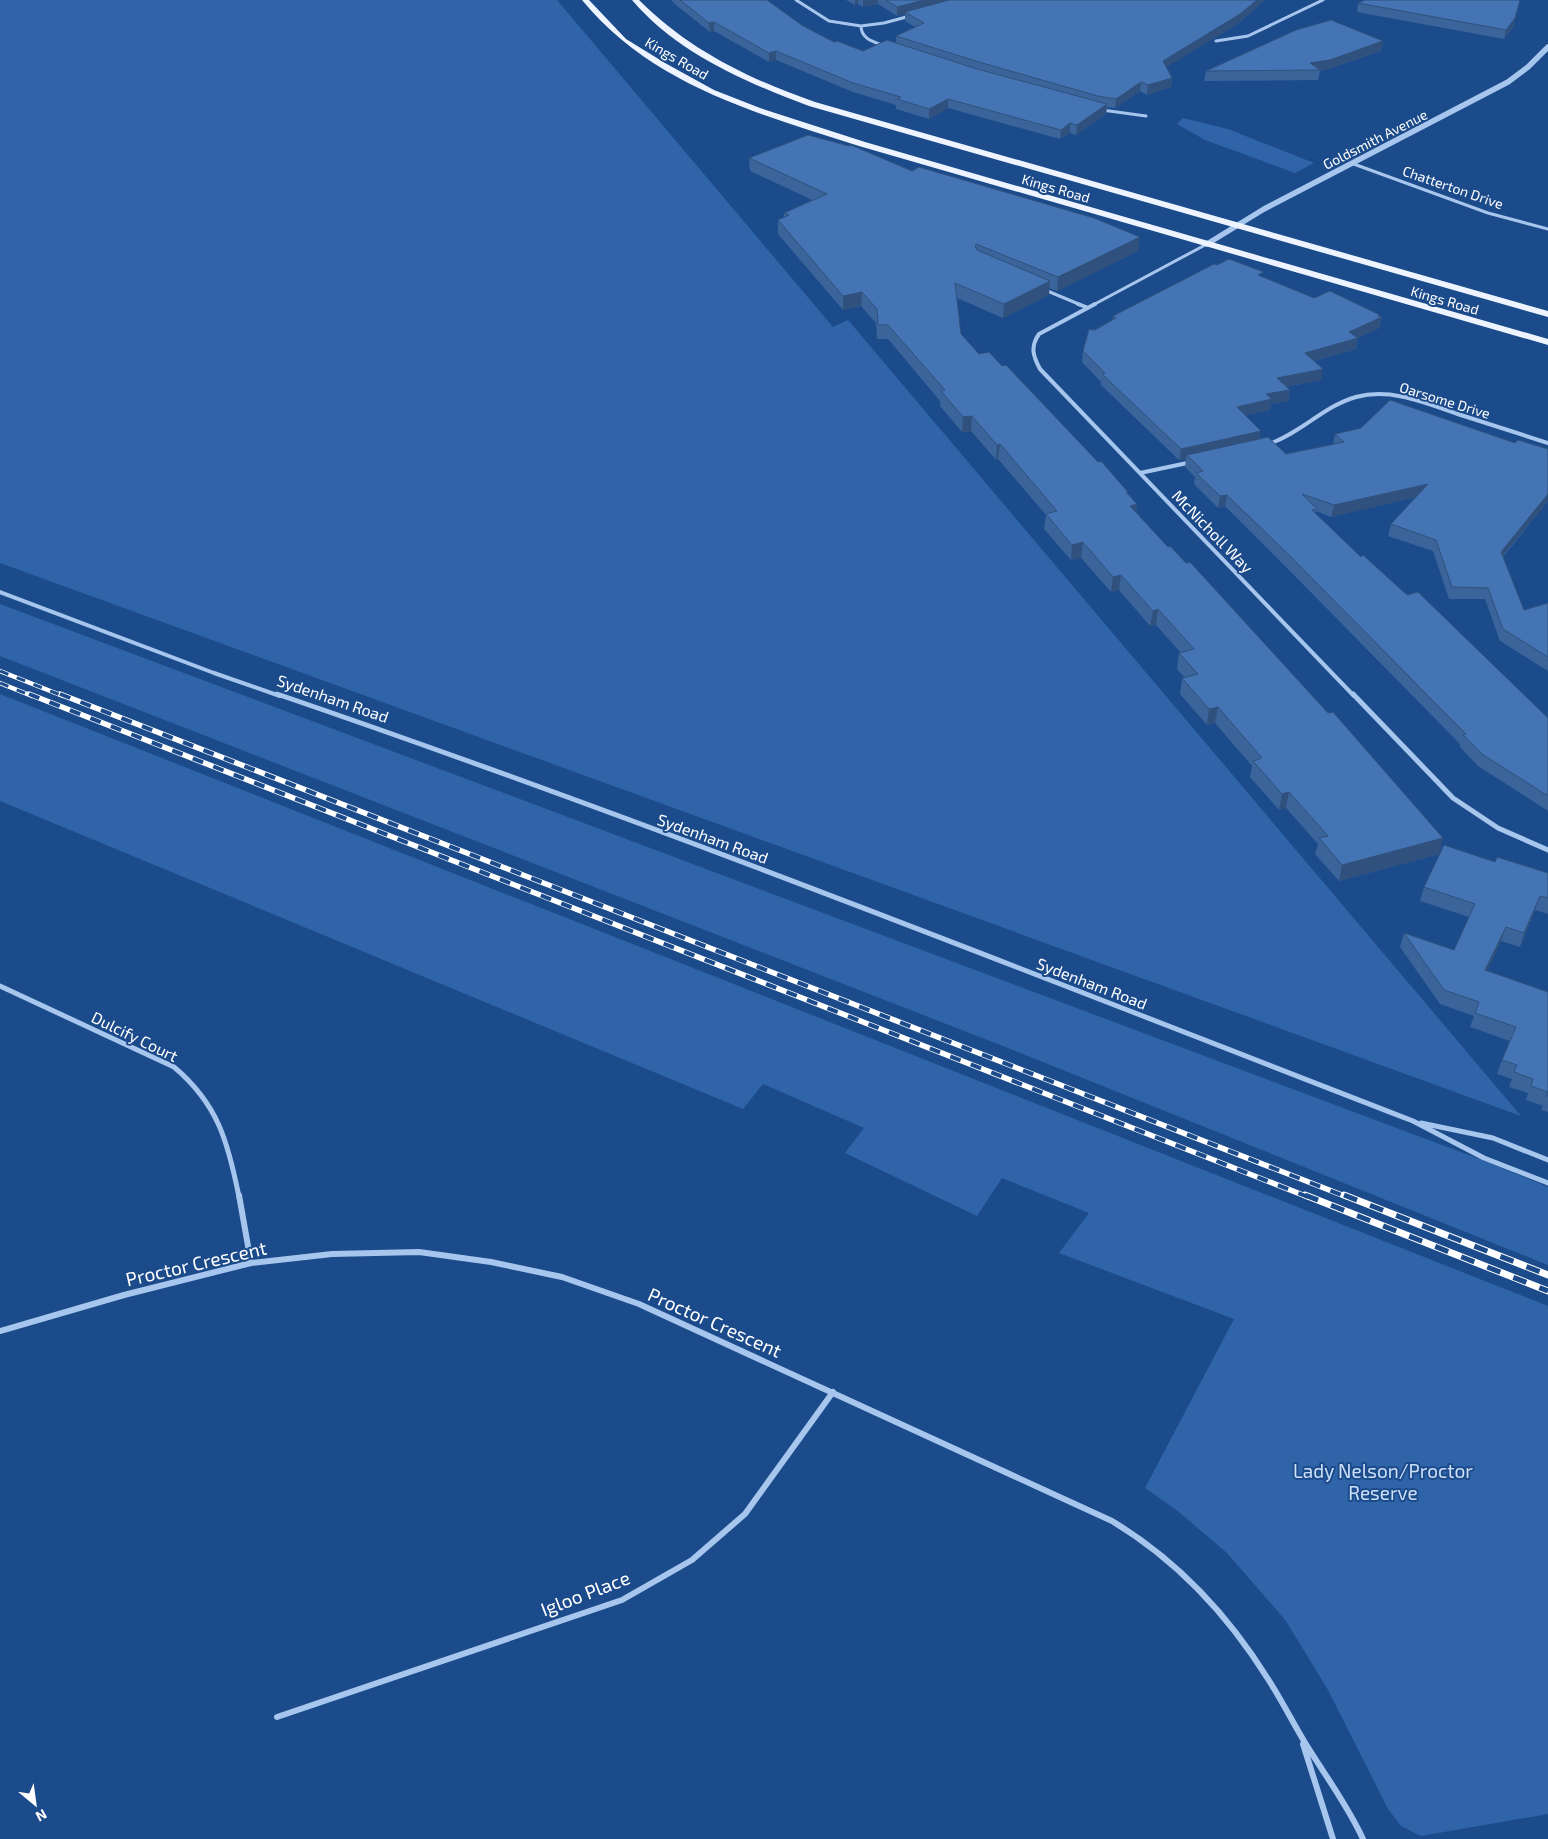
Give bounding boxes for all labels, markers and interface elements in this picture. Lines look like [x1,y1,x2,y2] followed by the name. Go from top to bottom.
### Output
[642,33,712,83] street label: Kings Road
[1320,105,1430,173] street label: Goldsmith Avenue
[1400,162,1506,212] street label: Chatterton Drive
[1020,170,1092,206] street label: Kings Road
[1409,282,1481,318] street label: Kings Road
[1398,378,1492,422] street label: Oarsome Drive
[1169,486,1258,577] street label: McNicholl Way
[275,670,391,726] street label: Sydenham Road
[655,809,771,867] street label: Sydenham Road
[1034,953,1150,1013] street label: Sydenham Road
[89,1007,181,1065] street label: Dulcify Court
[123,1236,269,1290] street label: Proctor Crescent
[645,1282,785,1362] street label: Proctor Crescent
[1293,1459,1473,1504] park label: Lady Nelson/Proctor Reserve
[537,1565,633,1621] street label: Igloo Place
[10,1779,60,1829] north arrow
[33,1806,50,1826] text: N

